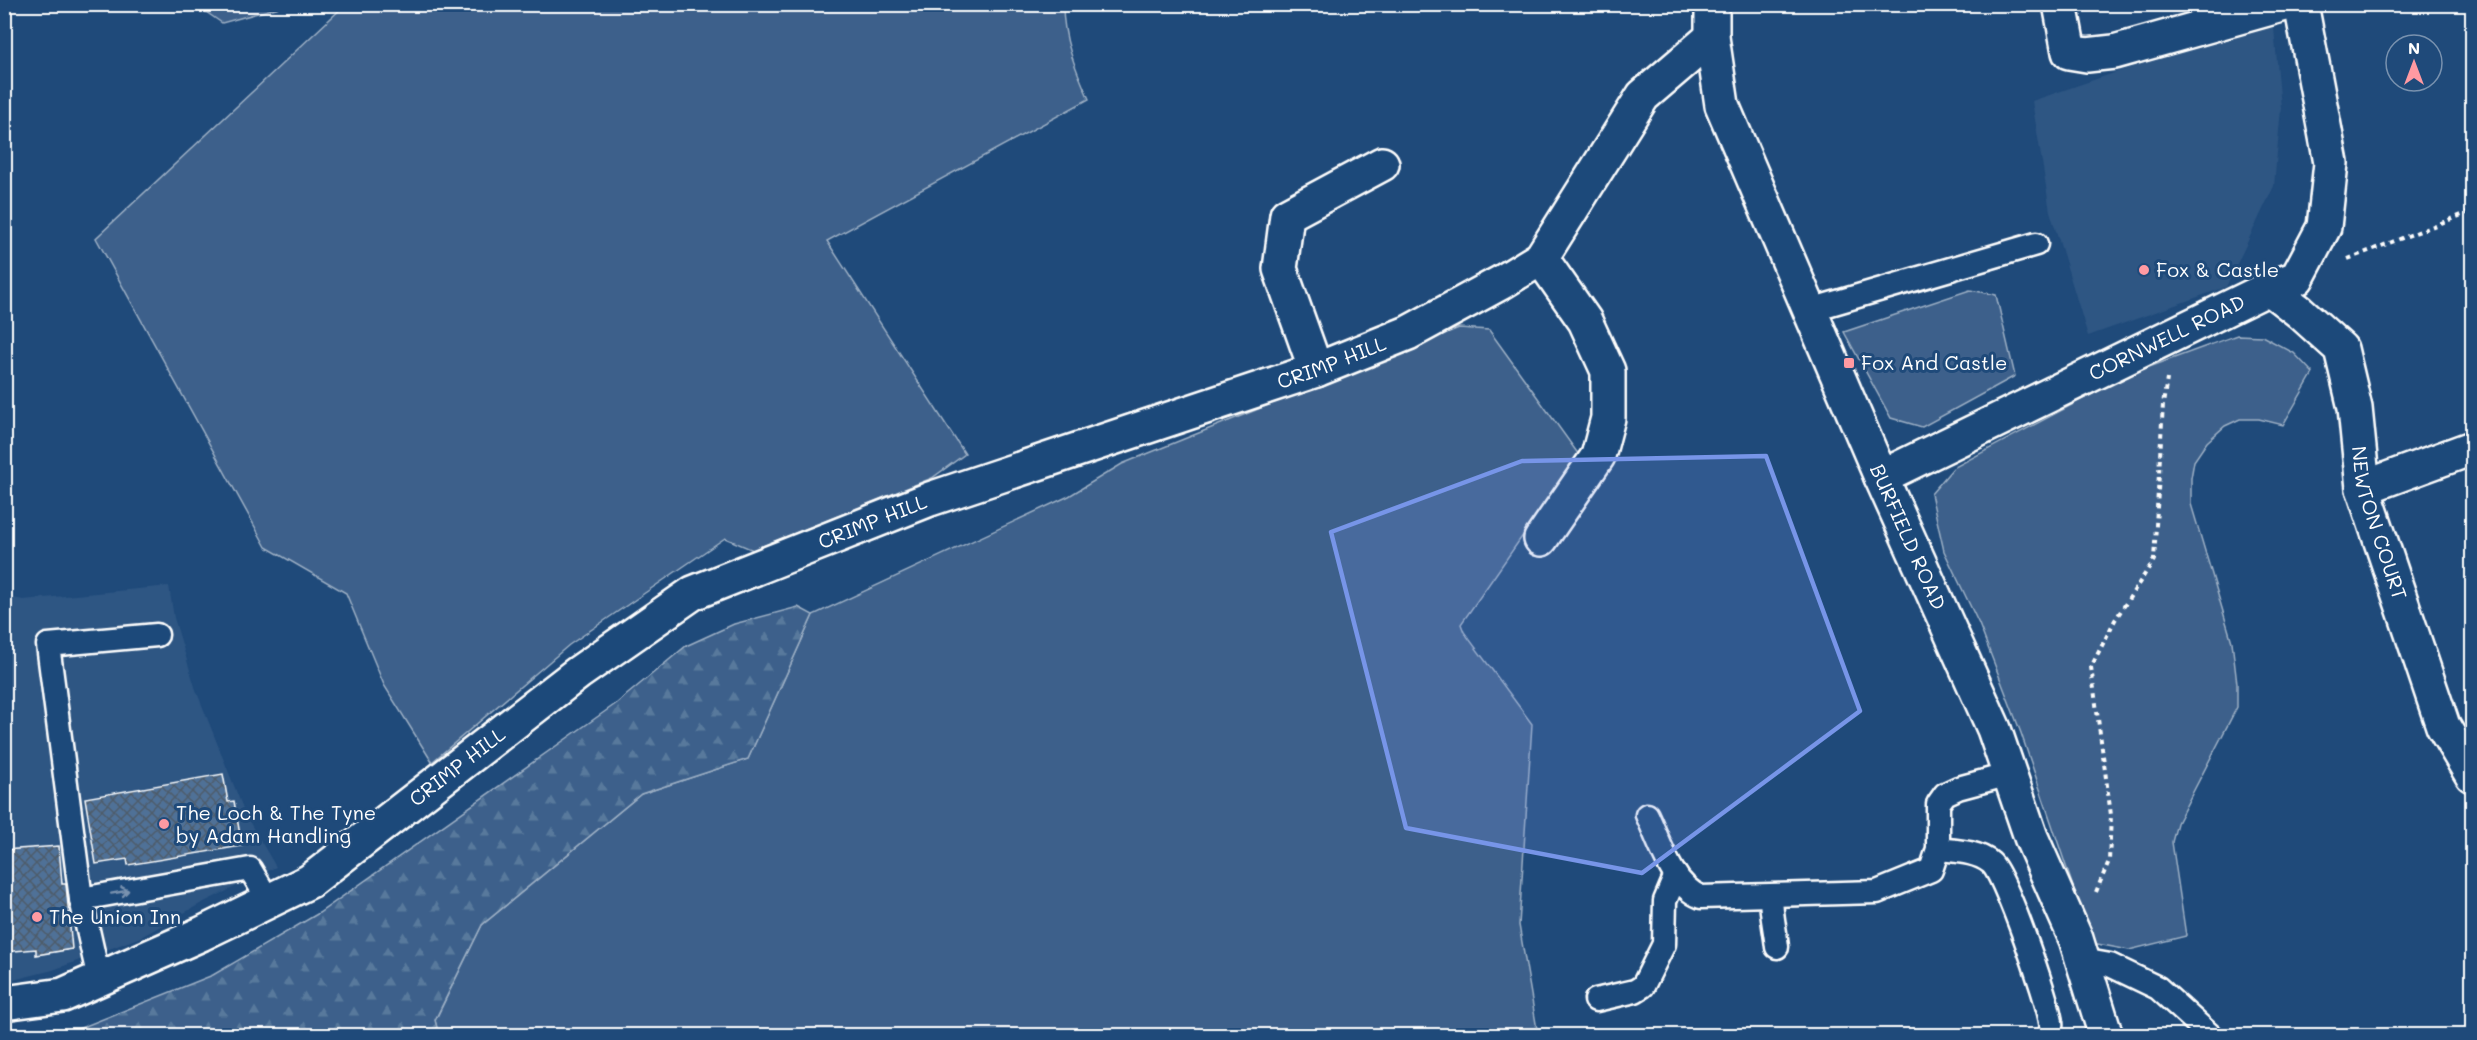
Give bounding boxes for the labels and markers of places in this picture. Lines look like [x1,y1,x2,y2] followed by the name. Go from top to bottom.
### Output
[2156,256,2279,282] place label: Fox & Castle
[2137,263,2151,277] marker: Fox & Castle
[1861,349,2007,375] place label: Fox And Castle
[1842,356,1856,370] marker: Fox And Castle
[176,799,376,848] place label: The Loch & The Tyne by Adam Handling
[157,817,171,831] marker: The Loch & The Tyne by Adam Handling
[49,903,181,929] place label: The Union Inn
[30,910,44,924] marker: The Union Inn

